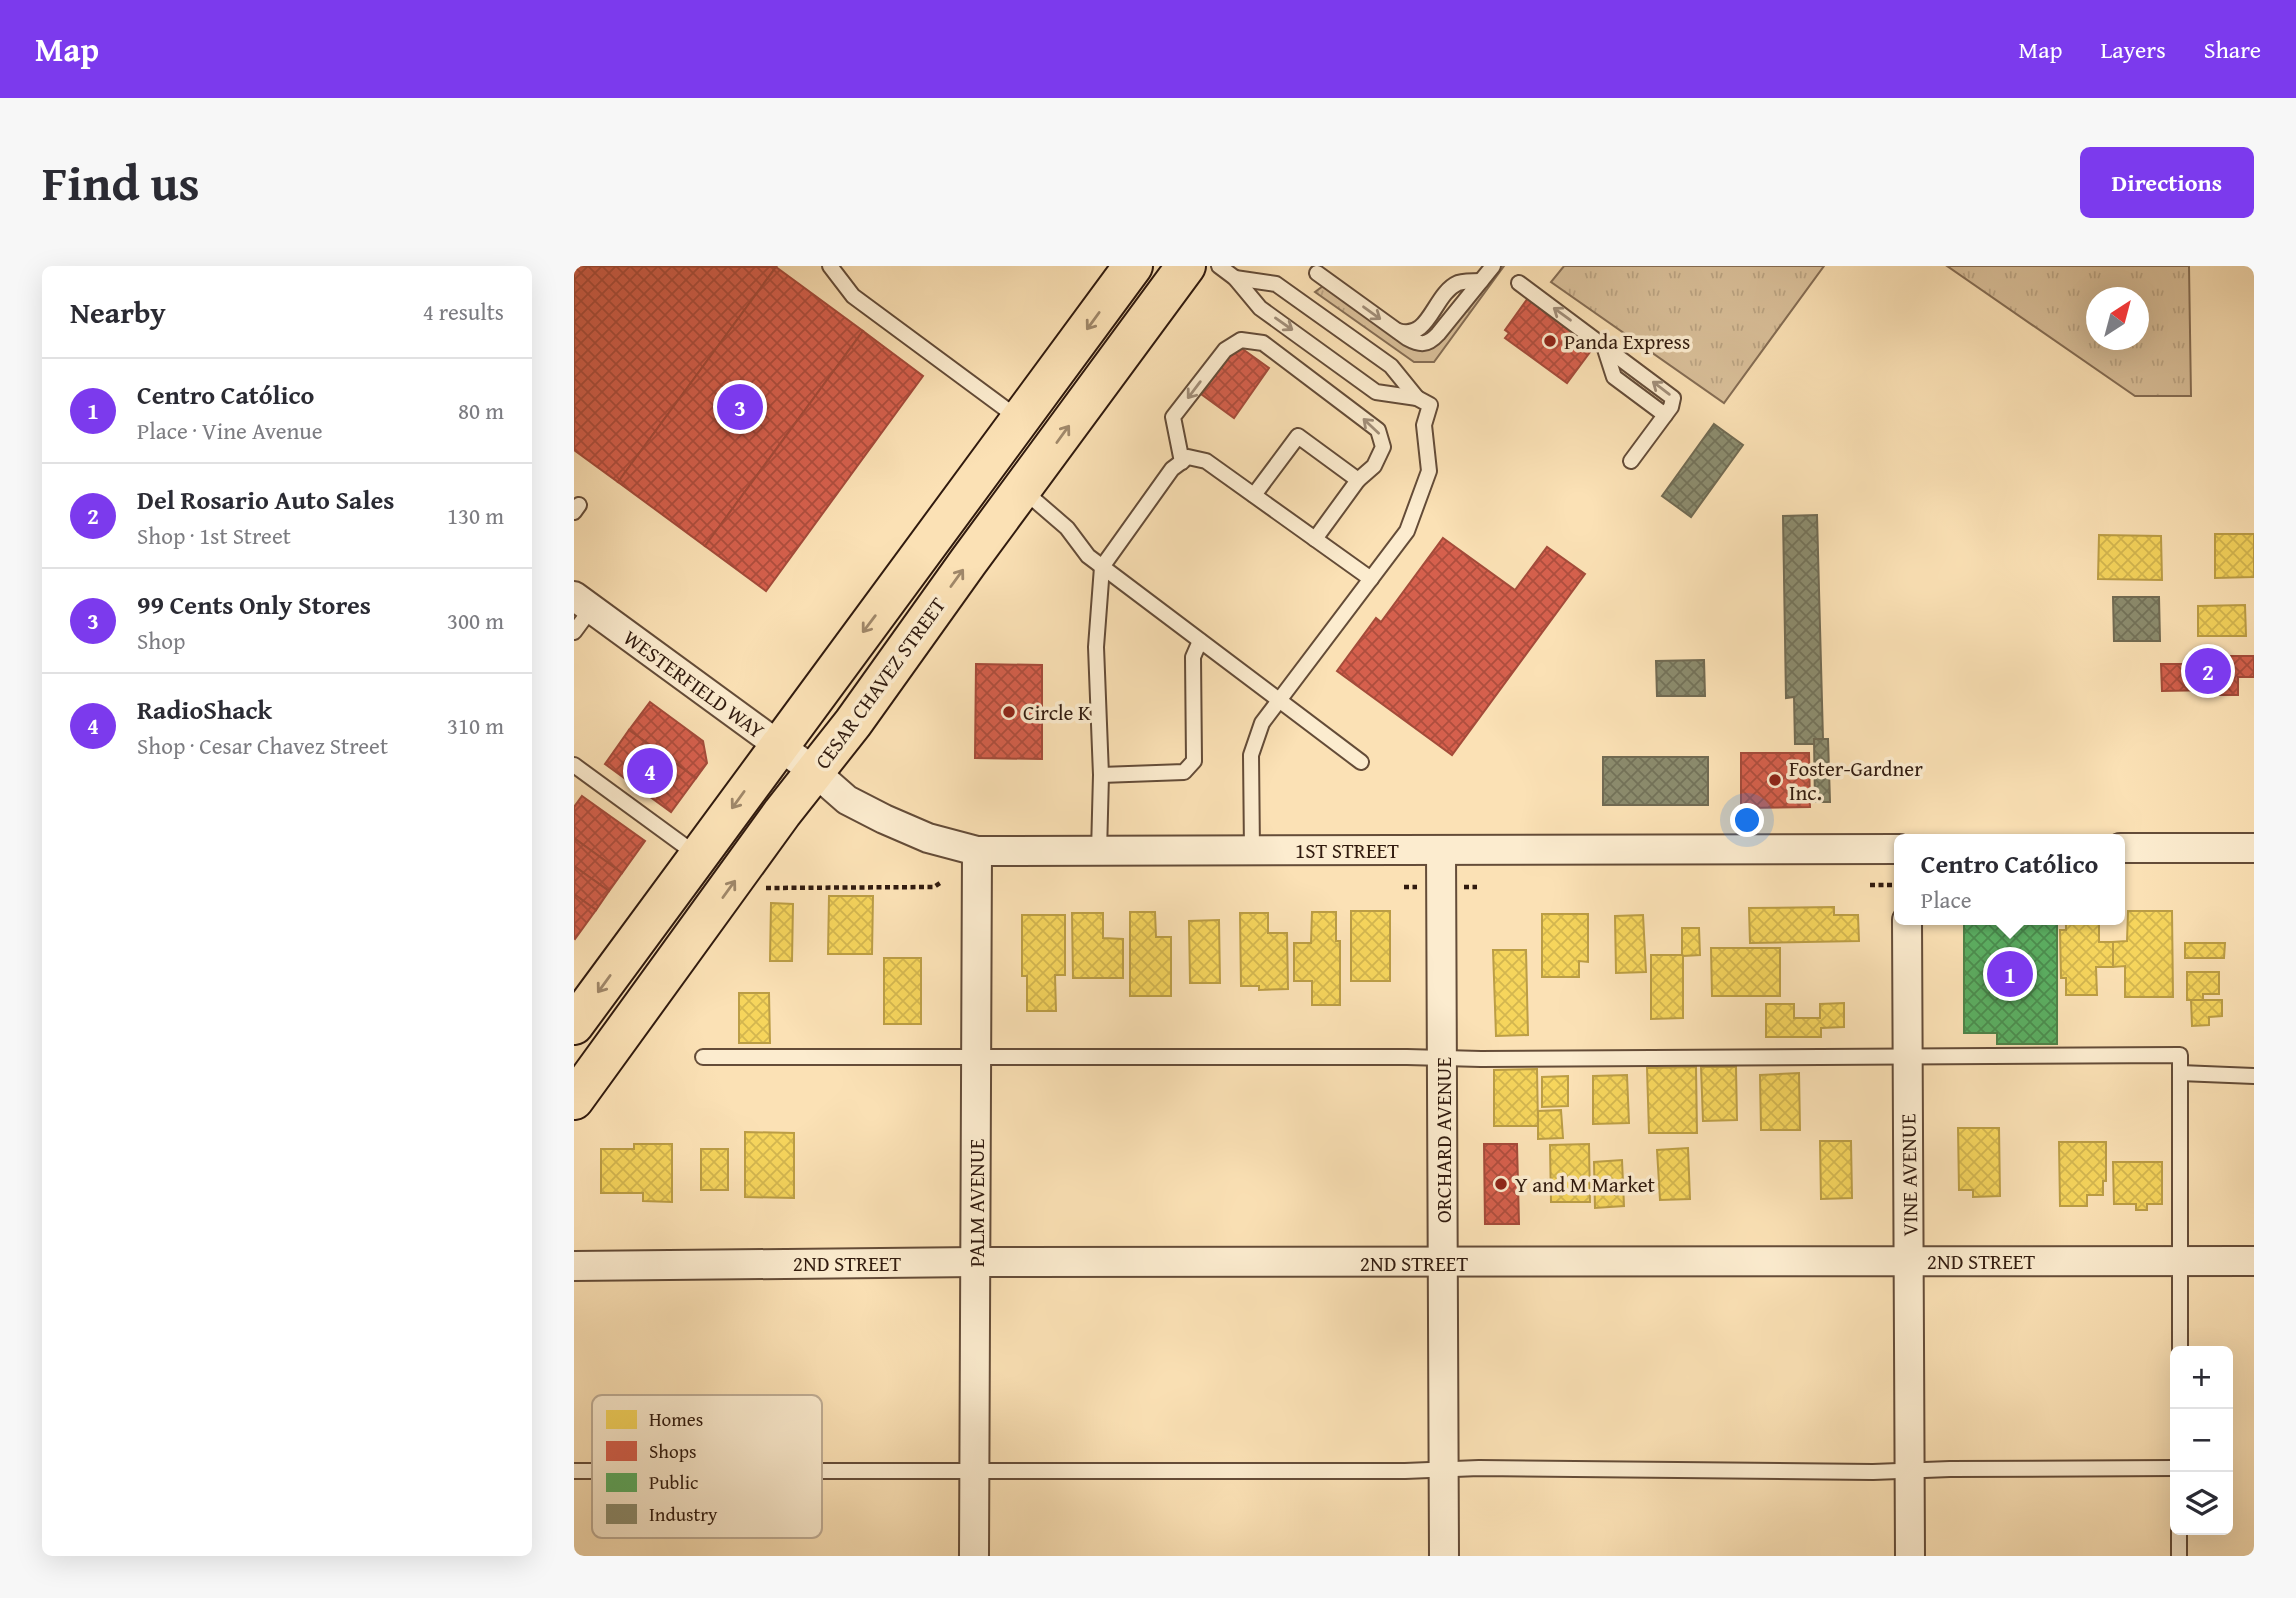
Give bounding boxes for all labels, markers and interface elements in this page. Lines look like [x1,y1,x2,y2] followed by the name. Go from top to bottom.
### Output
[35,25,99,73] text: Map
[2019,32,2062,67] text: Map
[2100,32,2166,67] text: Layers
[2204,32,2261,67] text: Share
[42,146,200,218] text: Find us
[2080,147,2254,218] button: Directions
[2086,287,2149,350] north arrow
[70,290,166,334] text: Nearby
[423,295,504,328] text: 4 results
[1362,306,1381,320] one-way arrow
[1553,307,1572,322] one-way arrow
[1086,311,1101,330] one-way arrow
[1274,317,1293,331] one-way arrow
[1564,326,1690,357] place label: Panda Express
[1542,333,1558,349] marker: Panda Express
[137,375,314,414] text: Centro Católico
[1187,380,1202,399] one-way arrow
[1653,380,1671,395] one-way arrow
[717,381,763,433] pin: 3
[87,394,99,427] text: 1
[458,394,504,427] text: 80 m
[137,414,323,447] text: Place · Vine Avenue
[1362,418,1380,435] one-way arrow
[1055,425,1070,443] one-way arrow
[137,480,394,519] text: Del Rosario Auto Sales
[87,499,99,532] text: 2
[447,499,504,532] text: 130 m
[137,519,291,552] text: Shop · 1st Street
[949,569,964,588] one-way arrow
[137,585,371,624] text: 99 Cents Only Stores
[807,591,953,775] street label: CESAR CHAVEZ STREET
[87,604,99,637] text: 3
[447,604,504,637] text: 300 m
[862,615,877,633] one-way arrow
[617,622,771,746] street label: WESTERFIELD WAY
[137,624,185,657] text: Shop
[2185,645,2231,697] pin: 2
[137,690,272,729] text: RadioShack
[1023,697,1091,728] place label: Circle K
[1001,704,1017,720] marker: Circle K
[87,709,99,742] text: 4
[447,709,504,742] text: 310 m
[137,729,388,762] text: Shop · Cesar Chavez Street
[627,745,673,797] pin: 4
[1789,753,1923,808] place label: Foster-Gardner Inc.
[1767,772,1783,788] marker: Foster-Gardner Inc.
[731,790,745,809] one-way arrow
[1730,803,1764,837] your location
[1894,834,2125,925] popup
[1295,835,1399,866] street label: 1ST STREET
[1921,844,2098,883] text: Centro Católico
[722,880,736,899] one-way arrow
[1921,883,1971,916] text: Place
[1987,948,2033,1000] pin: 1
[597,974,611,993] one-way arrow
[1428,1057,1459,1223] street label: ORCHARD AVENUE
[1892,1113,1926,1237] street label: VINE AVENUE
[961,1138,992,1267] street label: PALM AVENUE
[1515,1169,1656,1200] place label: Y and M Market
[1493,1176,1509,1192] marker: Y and M Market
[1927,1246,2035,1277] street label: 2ND STREET
[793,1248,901,1279] street label: 2ND STREET
[1360,1248,1468,1279] street label: 2ND STREET
[2170,1346,2233,1535] map controls
[2170,1346,2233,1409] button: +
[592,1395,822,1538] legend
[649,1405,703,1433] text: Homes
[2170,1409,2233,1472] button: −
[649,1437,696,1465] text: Shops
[649,1468,698,1496] text: Public
[2170,1472,2233,1535] button: layers
[649,1500,718,1528] text: Industry

